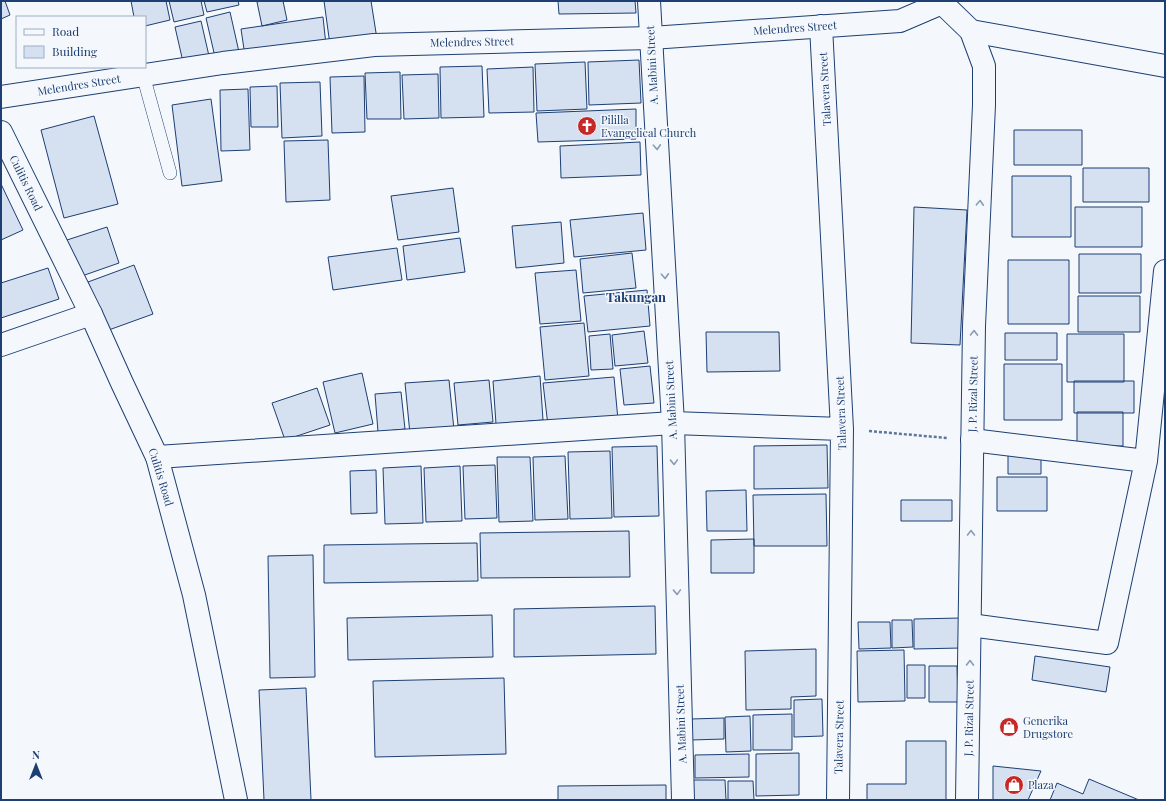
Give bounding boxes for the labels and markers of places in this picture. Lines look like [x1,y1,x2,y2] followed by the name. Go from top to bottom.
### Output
[601,112,697,140] place label: Pililla Evangelical Church
[576,115,598,137] church icon: Pililla Evangelical Church
[1023,713,1074,741] place label: Generika Drugstore
[998,716,1020,738] shop icon: Generika Drugstore
[1003,774,1025,796] shop icon: Plaza
[1028,777,1054,792] place label: Plaza

